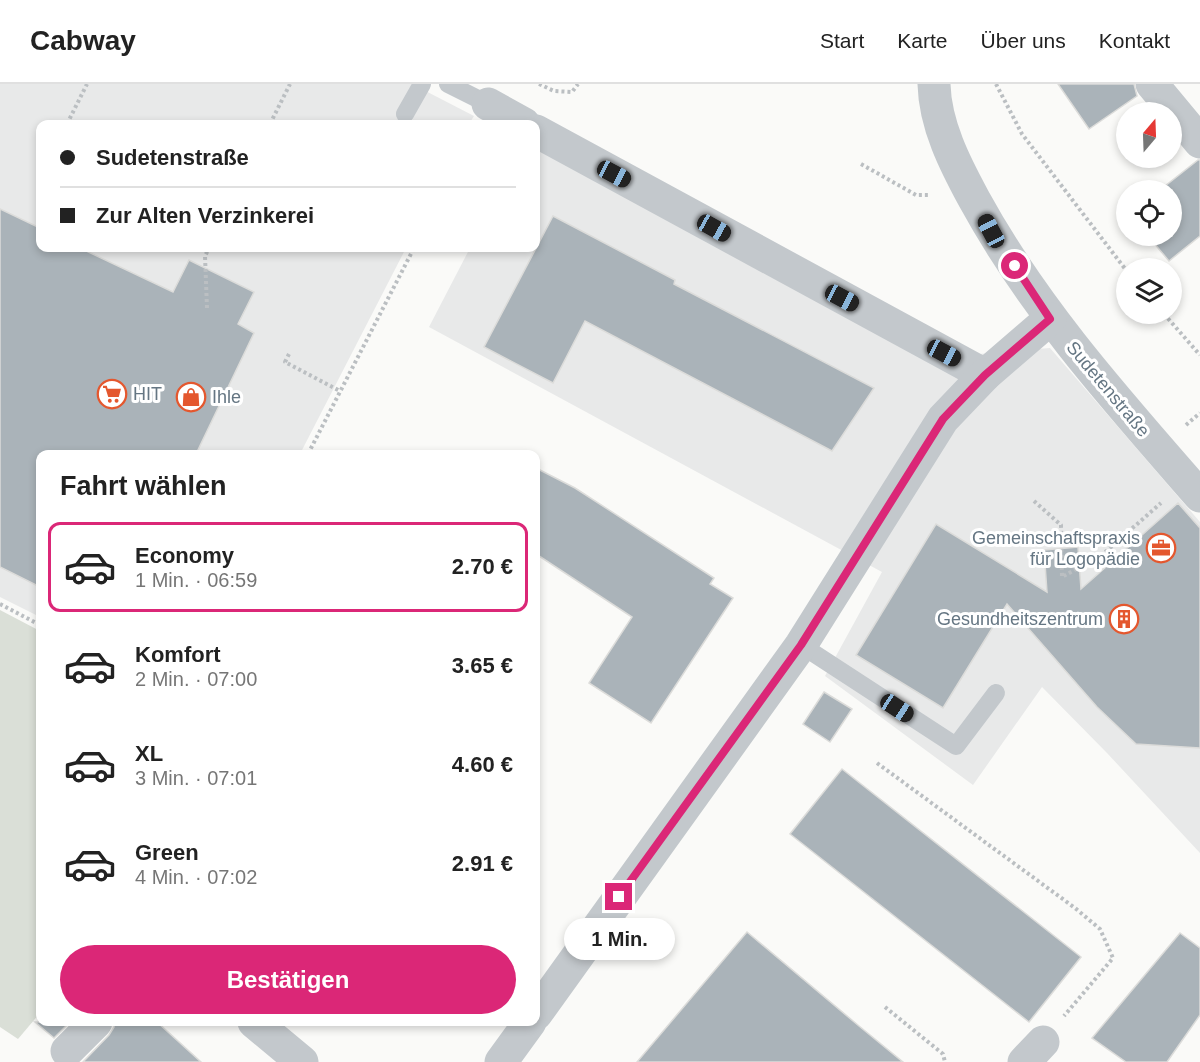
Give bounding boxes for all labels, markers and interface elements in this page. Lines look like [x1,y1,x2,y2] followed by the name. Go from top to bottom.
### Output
[30,25,136,56] text: Cabway
[820,29,864,52] text: Start
[897,29,948,52] text: Karte
[981,29,1066,52] text: Über uns
[1099,29,1170,52] text: Kontakt
[1116,102,1182,168] north arrow
[1116,102,1182,324] map controls
[96,145,249,170] text: Sudetenstraße
[594,158,634,190] car
[1116,180,1182,246] button: locate
[96,203,314,228] text: Zur Alten Verzinkerei
[694,211,734,245] car
[975,211,1007,251] car
[1001,252,1028,279] route start
[1116,258,1182,324] button: layers
[822,282,862,314] car
[924,337,964,369] car
[1062,337,1154,441] street label: Sudetenstraße
[96,378,128,410] supermarket icon: HIT
[175,381,207,413] shop icon: Ihle
[133,384,162,404] place label: HIT
[212,387,241,407] place label: Ihle
[60,471,227,501] text: Fahrt wählen
[972,528,1140,569] place label: Gemeinschaftspraxis für Logopädie
[1145,532,1177,564] office icon: Gemeinschaftspraxis für Logopädie
[63,540,117,594] icon: car
[135,543,234,568] text: Economy
[452,554,513,579] text: 2.70 €
[135,569,257,591] text: 1 Min. · 06:59
[1108,603,1140,635] building icon: Gesundheitszentrum
[937,609,1103,629] place label: Gesundheitszentrum
[63,639,117,693] icon: car
[135,642,221,667] text: Komfort
[452,653,513,678] text: 3.65 €
[135,668,257,690] text: 2 Min. · 07:00
[877,691,917,725] car
[63,738,117,792] icon: car
[135,741,163,766] text: XL
[452,752,513,777] text: 4.60 €
[135,767,257,789] text: 3 Min. · 07:01
[63,837,117,891] icon: car
[135,840,199,865] text: Green
[452,851,513,876] text: 2.91 €
[135,866,257,888] text: 4 Min. · 07:02
[605,883,632,910] route end
[564,918,674,960] callout: 1 Min.
[591,928,648,950] text: 1 Min.
[60,945,516,1014] button: Bestätigen

